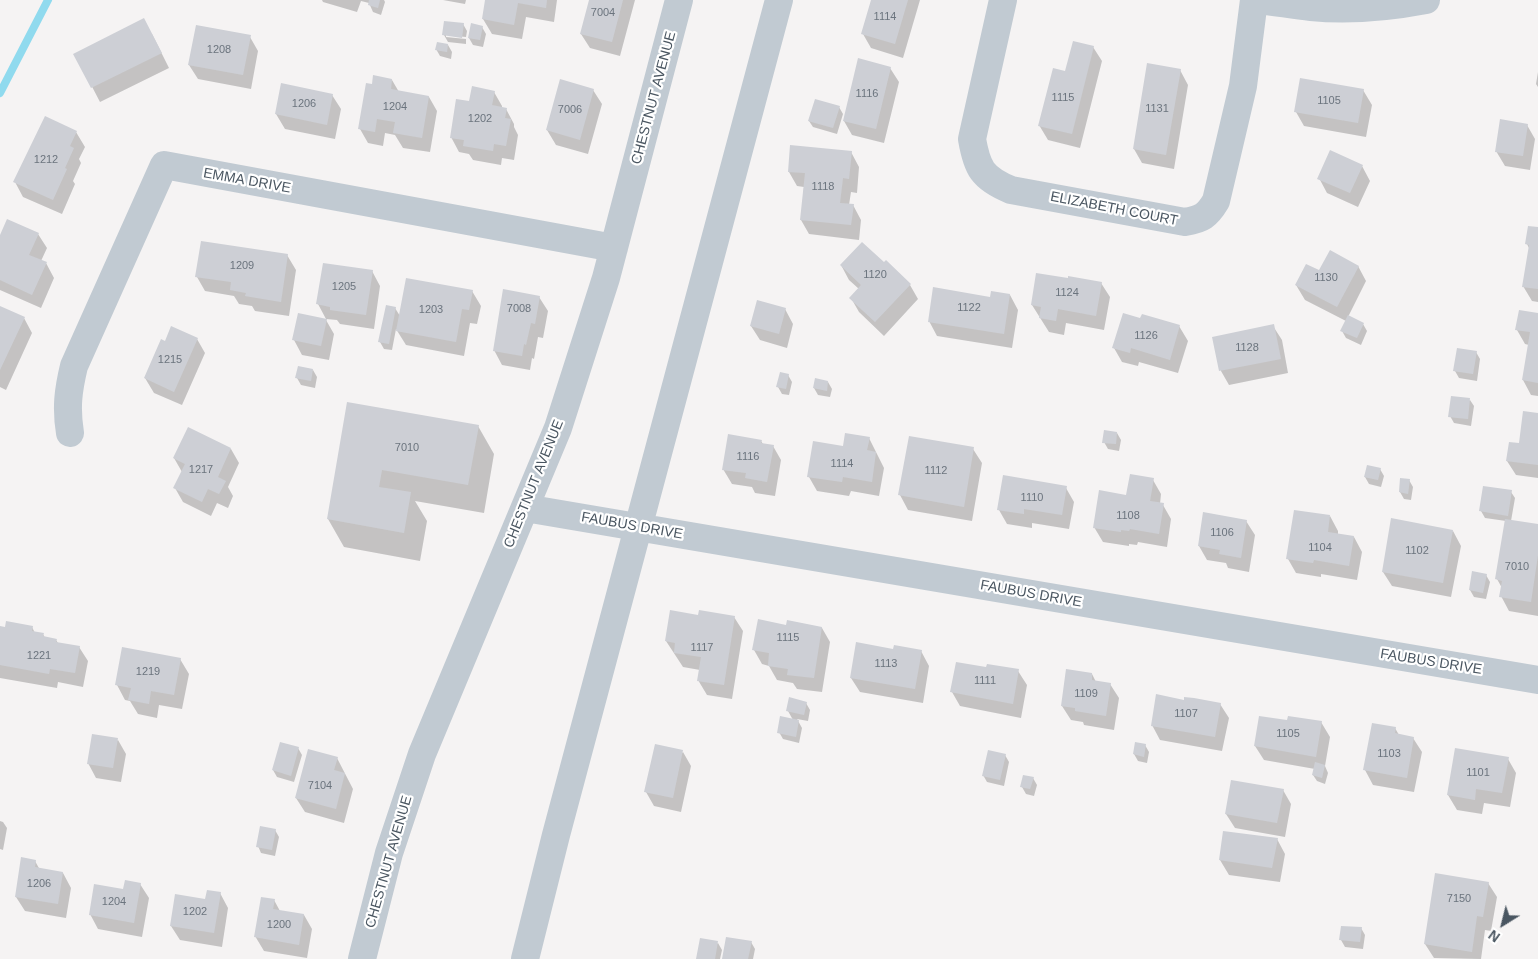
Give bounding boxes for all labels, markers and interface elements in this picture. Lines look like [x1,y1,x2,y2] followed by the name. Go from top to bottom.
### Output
[591,6,615,20] house number: 7004
[874,10,896,24] house number: 1114
[628,30,680,166] street label: CHESTNUT AVENUE
[207,43,231,57] house number: 1208
[856,87,878,101] house number: 1116
[1052,91,1074,105] house number: 1115
[1317,94,1341,108] house number: 1105
[292,97,316,111] house number: 1206
[383,100,407,114] house number: 1204
[1145,102,1169,116] house number: 1131
[558,103,582,117] house number: 7006
[468,112,492,126] house number: 1202
[34,153,58,167] house number: 1212
[202,165,292,197] street label: EMMA DRIVE
[812,180,834,194] house number: 1118
[1049,188,1179,230] street label: ELIZABETH COURT
[230,259,254,273] house number: 1209
[863,268,887,282] house number: 1120
[1314,271,1338,285] house number: 1130
[332,280,356,294] house number: 1205
[1055,286,1079,300] house number: 1124
[957,301,981,315] house number: 1122
[507,302,531,316] house number: 7008
[419,303,443,317] house number: 1203
[1134,329,1158,343] house number: 1126
[1235,341,1259,355] house number: 1128
[158,353,182,367] house number: 1215
[501,418,567,550] street label: CHESTNUT AVENUE
[395,441,419,455] house number: 7010
[737,450,759,464] house number: 1116
[831,457,853,471] house number: 1114
[189,463,213,477] house number: 1217
[925,464,947,478] house number: 1112
[1021,491,1043,505] house number: 1110
[580,509,684,543] street label: FAUBUS DRIVE
[1116,509,1140,523] house number: 1108
[1210,526,1234,540] house number: 1106
[1308,541,1332,555] house number: 1104
[1405,544,1429,558] house number: 1102
[1505,560,1529,574] house number: 7010
[979,577,1083,611] street label: FAUBUS DRIVE
[777,631,799,645] house number: 1115
[691,641,713,655] house number: 1117
[1379,646,1483,678] street label: FAUBUS DRIVE
[27,649,51,663] house number: 1221
[875,657,897,671] house number: 1113
[136,665,160,679] house number: 1219
[974,674,996,688] house number: 1111
[1074,687,1098,701] house number: 1109
[1174,707,1198,721] house number: 1107
[1276,727,1300,741] house number: 1105
[1377,747,1401,761] house number: 1103
[1466,766,1490,780] house number: 1101
[308,779,332,793] house number: 7104
[362,794,416,930] street label: CHESTNUT AVENUE
[27,877,51,891] house number: 1206
[1447,892,1471,906] house number: 7150
[102,895,126,909] house number: 1204
[1478,899,1528,949] north arrow
[183,905,207,919] house number: 1202
[267,918,291,932] house number: 1200
[1485,927,1503,946] text: N

